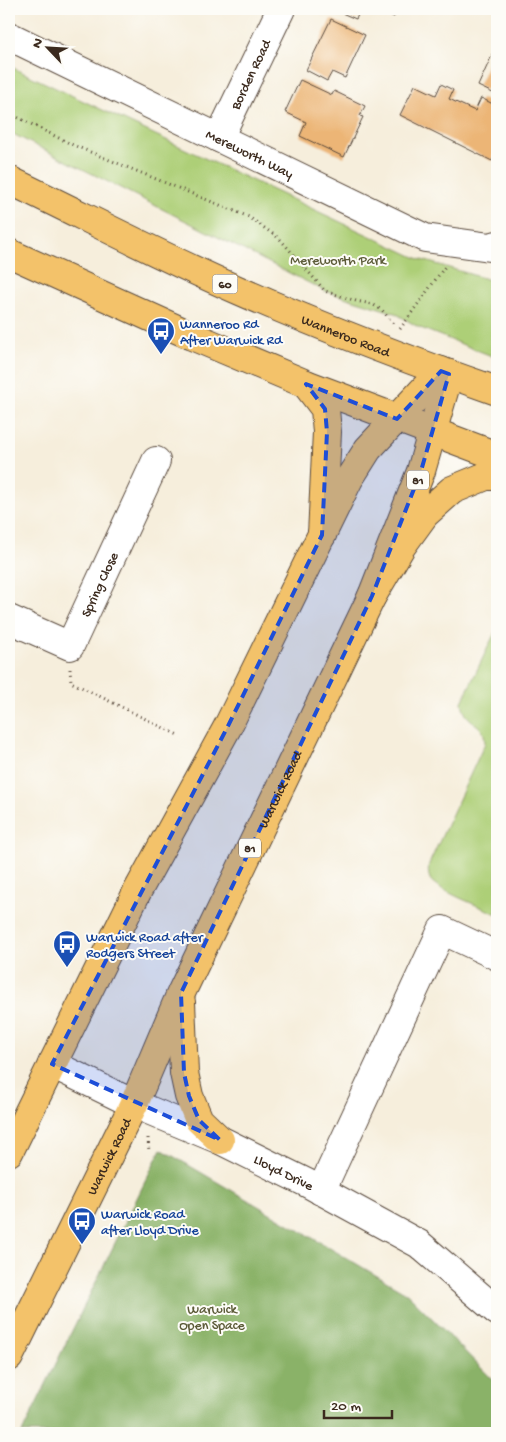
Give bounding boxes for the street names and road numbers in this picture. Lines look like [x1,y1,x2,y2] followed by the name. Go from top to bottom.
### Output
[228,36,277,114] street label: Borden Road
[202,127,296,184] street label: Mereworth Way
[212,274,238,294] road number: 60
[298,312,393,363] street label: Wanneroo Road
[407,470,429,490] road number: 81
[79,549,124,620] street label: Spring Close
[256,747,308,832] street label: Warwick Road
[239,838,261,858] road number: 81
[84,1114,137,1198] street label: Warwick Road
[250,1152,317,1196] street label: Lloyd Drive

